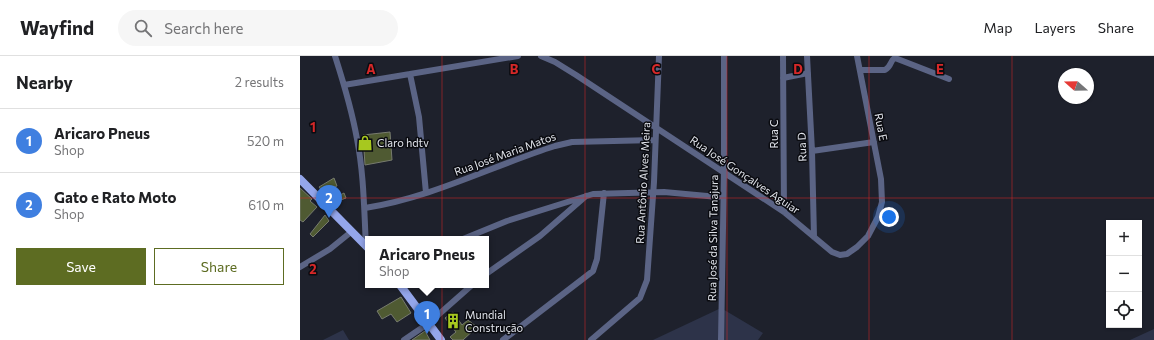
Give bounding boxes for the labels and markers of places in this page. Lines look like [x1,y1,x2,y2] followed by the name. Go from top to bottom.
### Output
[356,134,374,152] shop icon: Claro hdtv
[377,136,429,149] place label: Claro hdtv
[316,185,342,218] pin: 2
[414,301,440,334] pin: 1
[465,308,524,334] place label: Mundial Construção
[444,312,462,330] building icon: Mundial Construção

